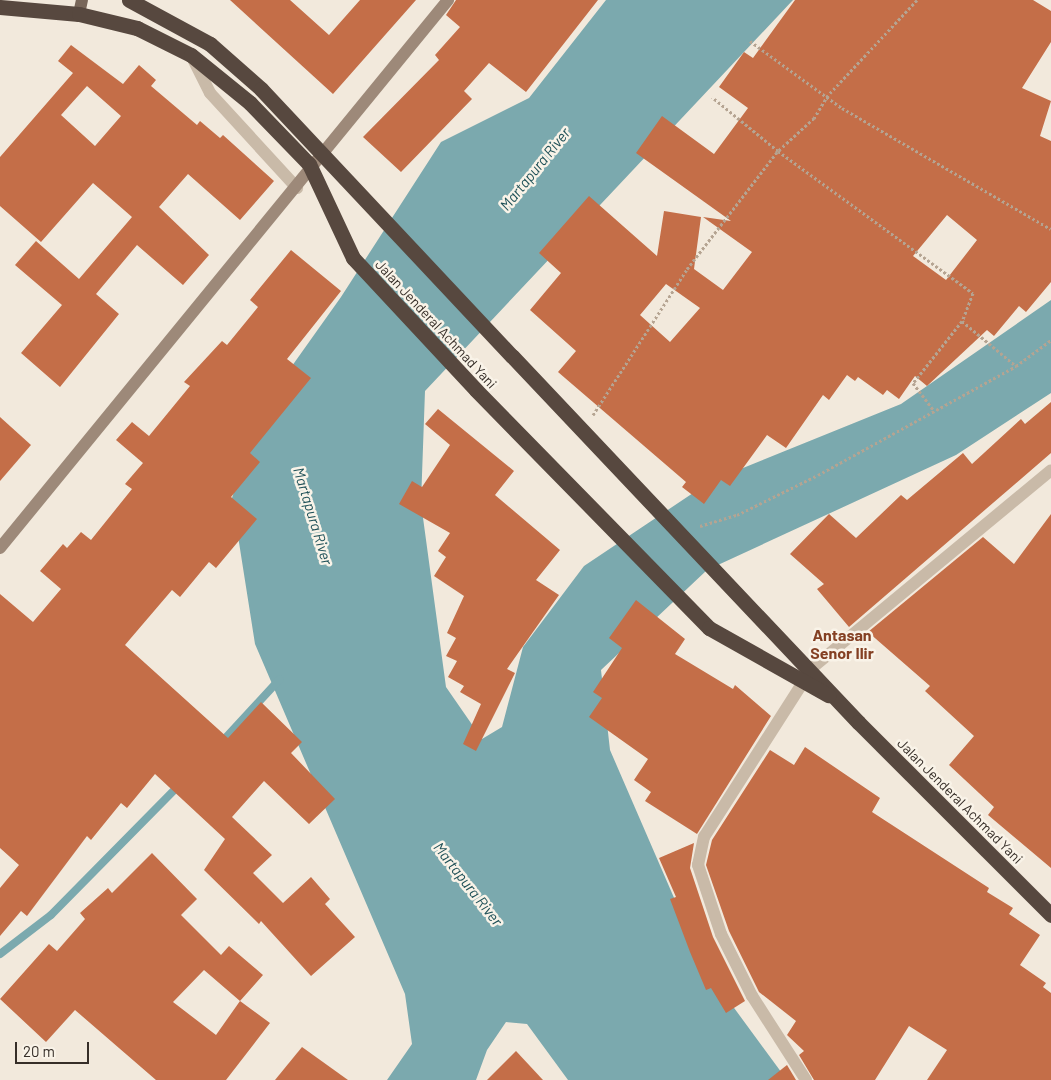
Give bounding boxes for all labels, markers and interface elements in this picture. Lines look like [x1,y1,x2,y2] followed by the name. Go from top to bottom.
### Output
[496,124,574,214] water label: Martapura River
[372,256,500,392] street label: Jalan Jenderal Achmad Yani
[290,465,336,567] water label: Martapura River
[810,625,874,663] district label: Antasan Senor Ilir
[894,735,1026,867] street label: Jalan Jenderal Achmad Yani
[430,839,506,929] water label: Martapura River
[18,1032,91,1064] scale bar
[23,1042,55,1060] text: 20 m

